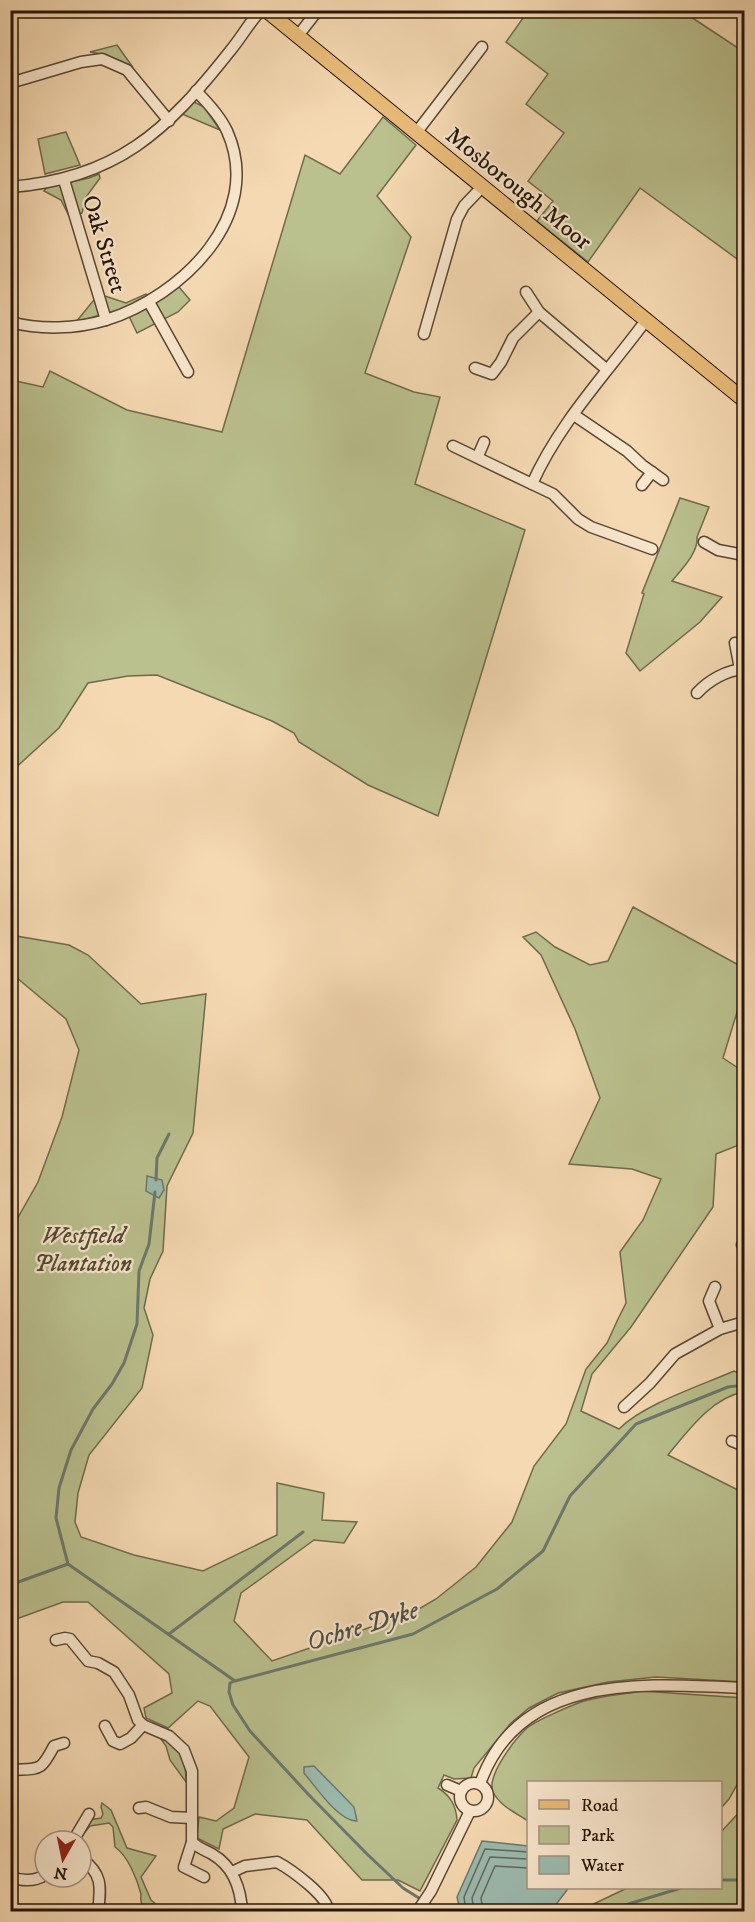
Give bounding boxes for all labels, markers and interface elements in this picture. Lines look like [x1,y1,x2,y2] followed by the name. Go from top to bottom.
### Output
[439,121,598,257] street label: Mosborough Moor
[75,192,133,297] street label: Oak Street
[34,1221,132,1279] park label: Westfield Plantation
[302,1593,424,1659] water label: Ochre Dyke
[527,1781,722,1889] legend
[581,1795,618,1817] text: Road
[581,1825,615,1847] text: Park
[33,1829,93,1889] north arrow
[580,1855,624,1877] text: Water
[53,1862,69,1884] text: N

